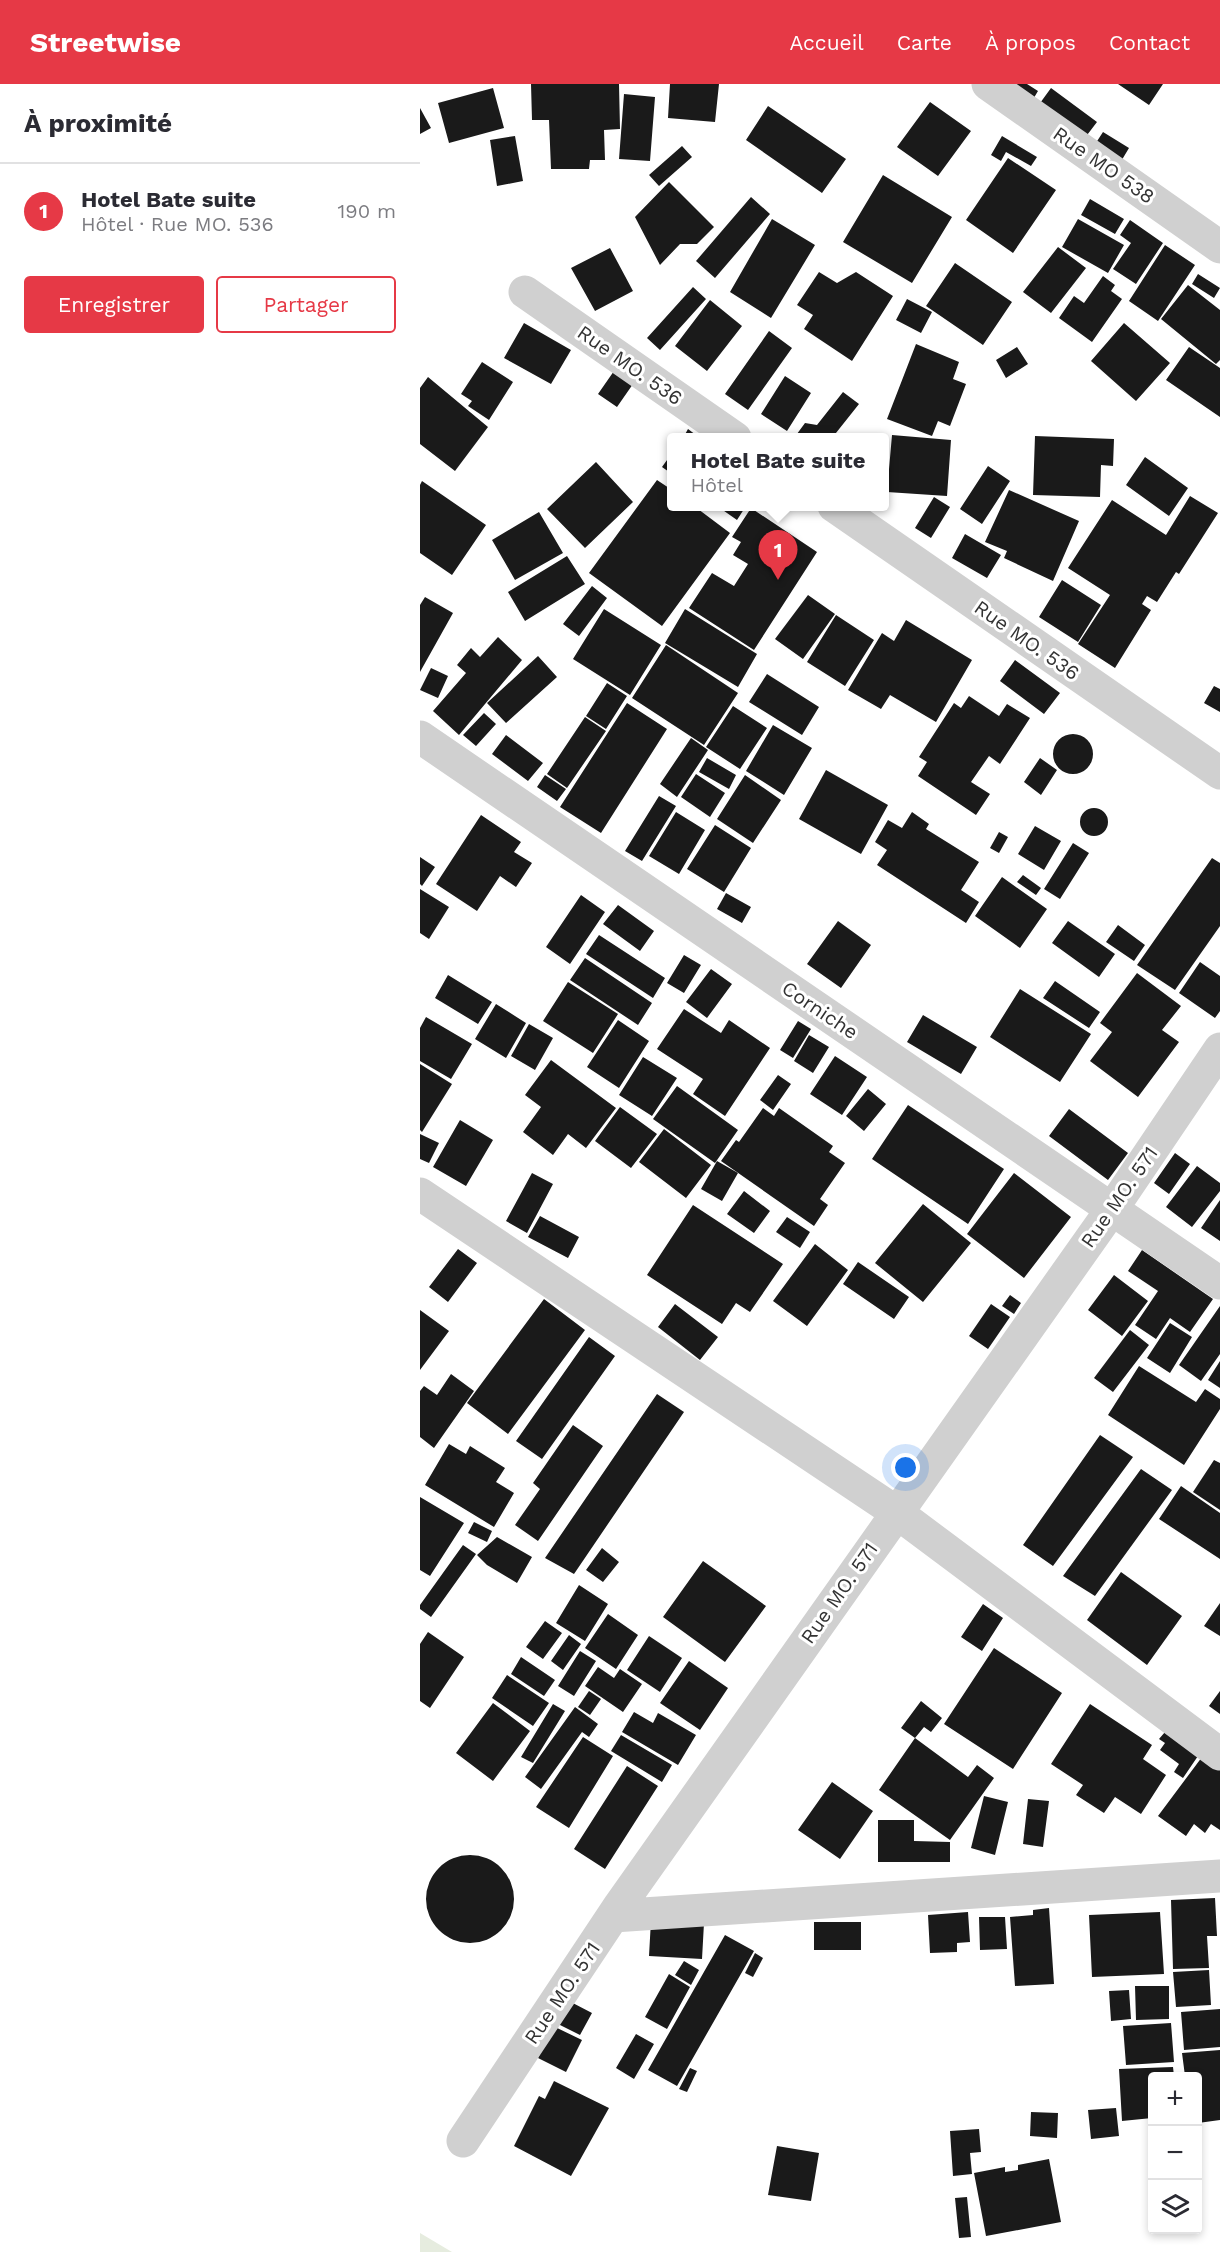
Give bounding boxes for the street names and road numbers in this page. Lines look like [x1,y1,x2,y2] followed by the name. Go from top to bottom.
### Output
[1049,121,1159,209] street label: Rue MO 538
[573,320,687,410] street label: Rue MO. 536
[970,595,1084,685] street label: Rue MO. 536
[777,976,863,1044] street label: Corniche
[1075,1142,1163,1252] street label: Rue MO. 571
[795,1538,883,1648] street label: Rue MO. 571
[519,1937,605,2049] street label: Rue MO. 571

